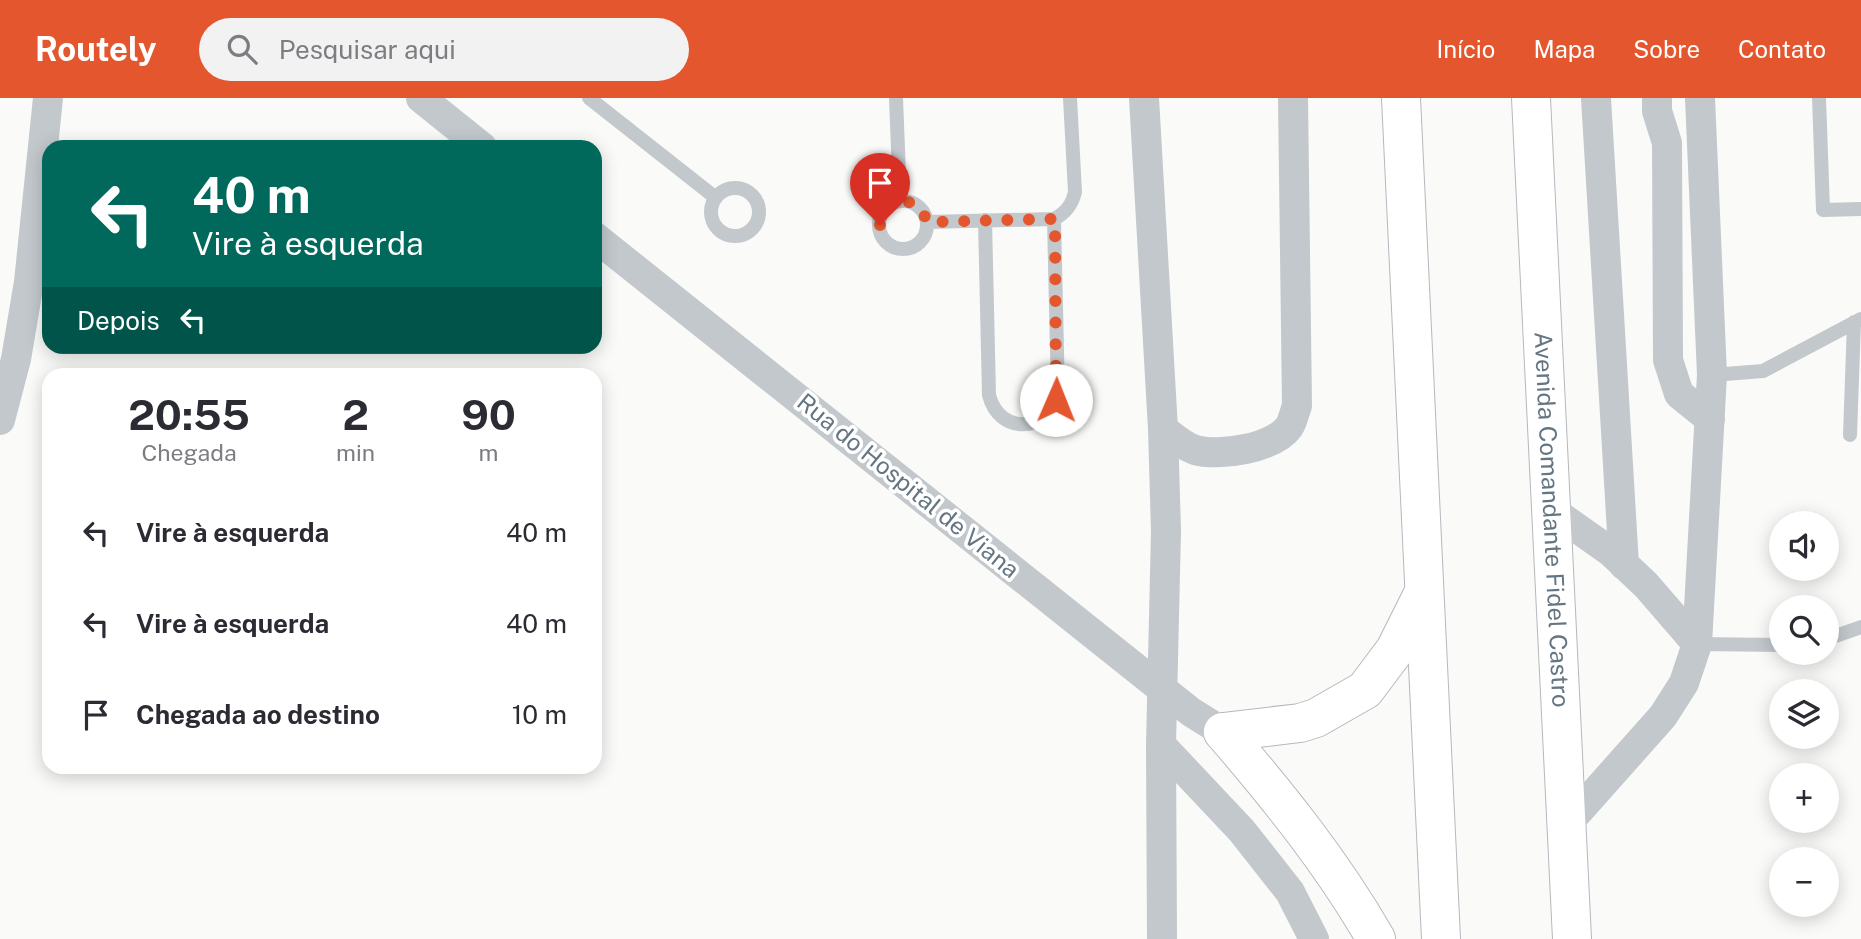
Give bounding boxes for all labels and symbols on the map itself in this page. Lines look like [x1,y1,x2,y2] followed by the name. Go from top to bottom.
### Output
[850,153,910,225] pin
[1529,331,1576,708] street label: Avenida Comandante Fidel Castro
[1019,363,1093,437] position arrow
[792,387,1025,583] street label: Rua do Hospital de Viana

